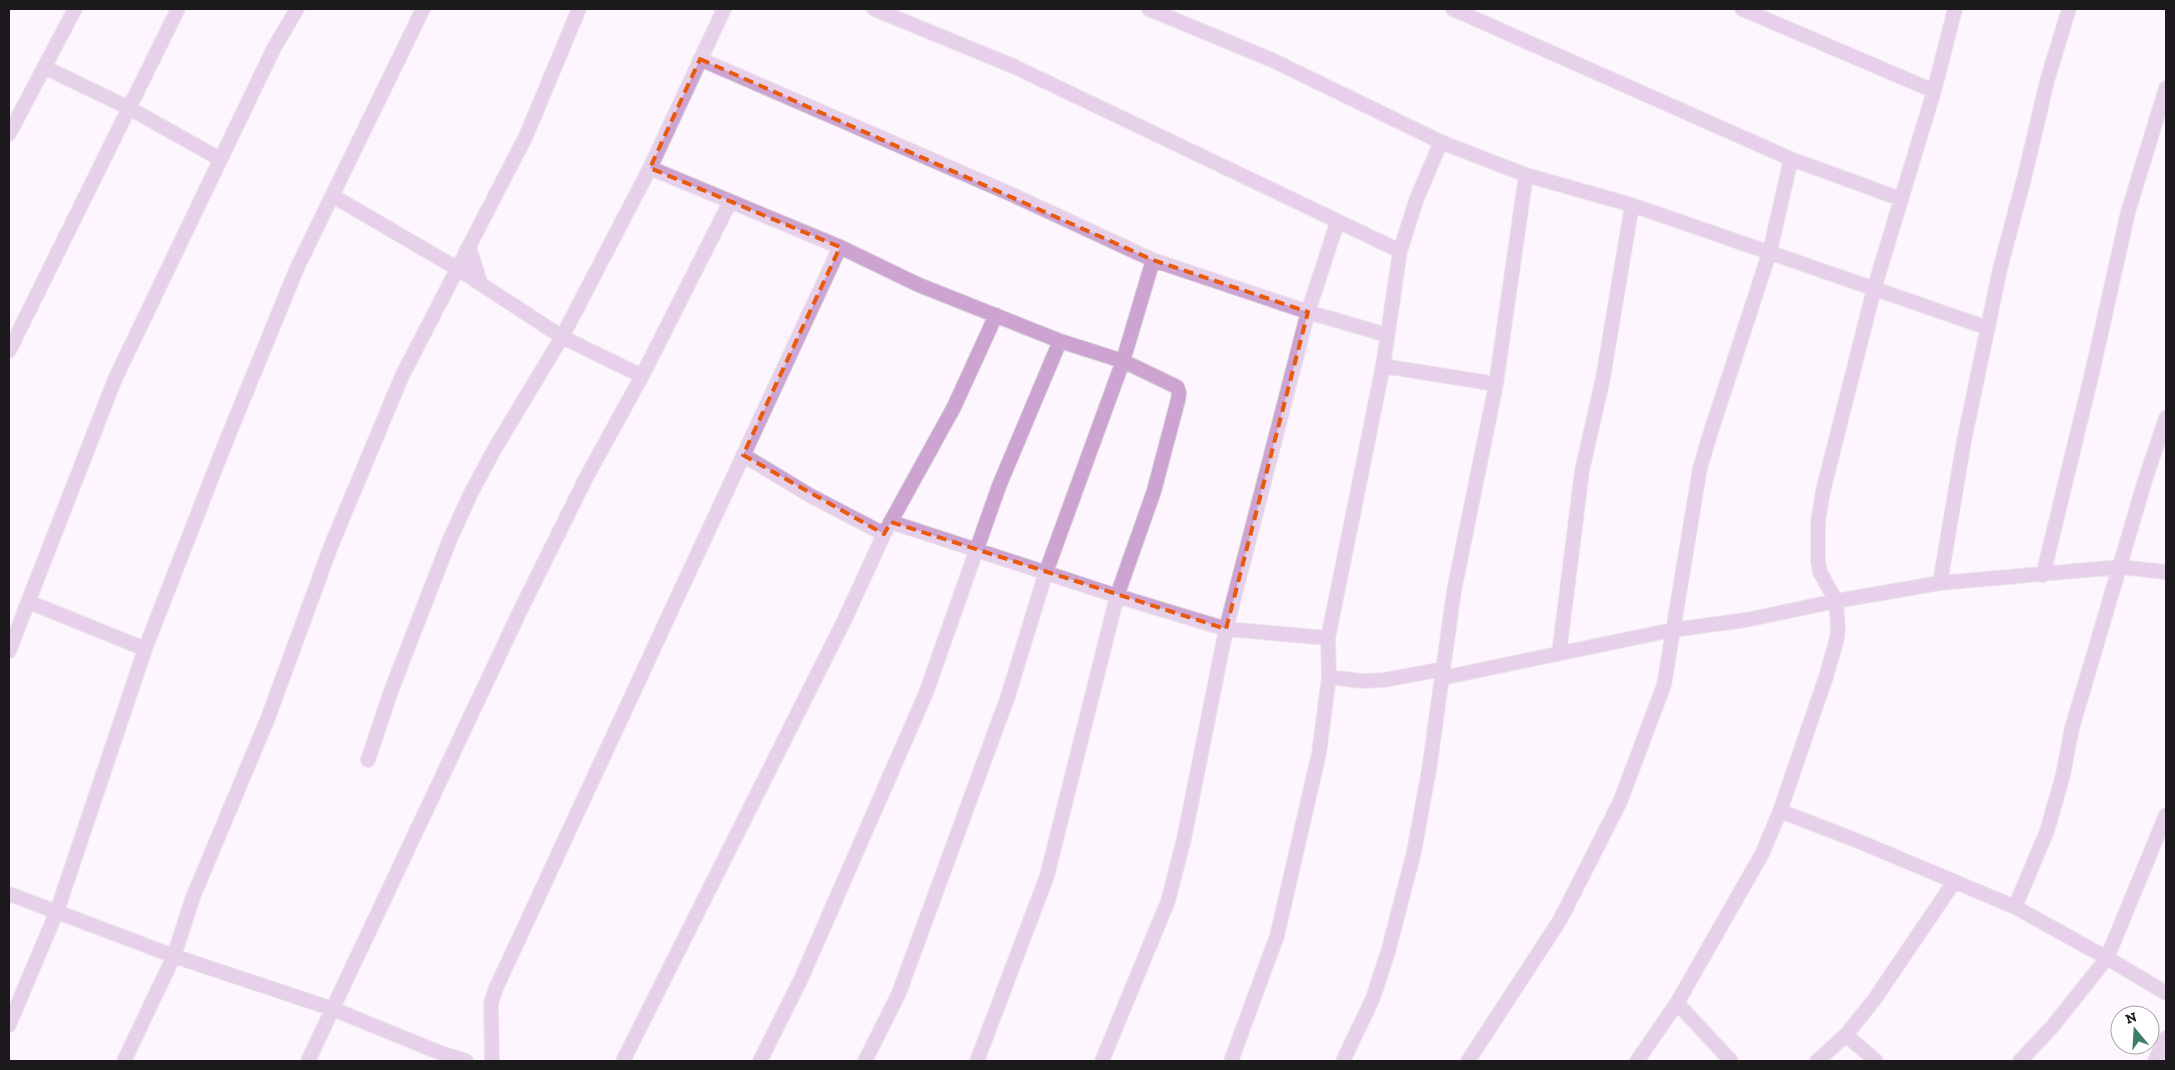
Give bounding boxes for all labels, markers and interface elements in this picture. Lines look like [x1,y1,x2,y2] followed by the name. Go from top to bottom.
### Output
[2110,1005,2160,1055] north arrow
[2123,1008,2139,1028] text: N

